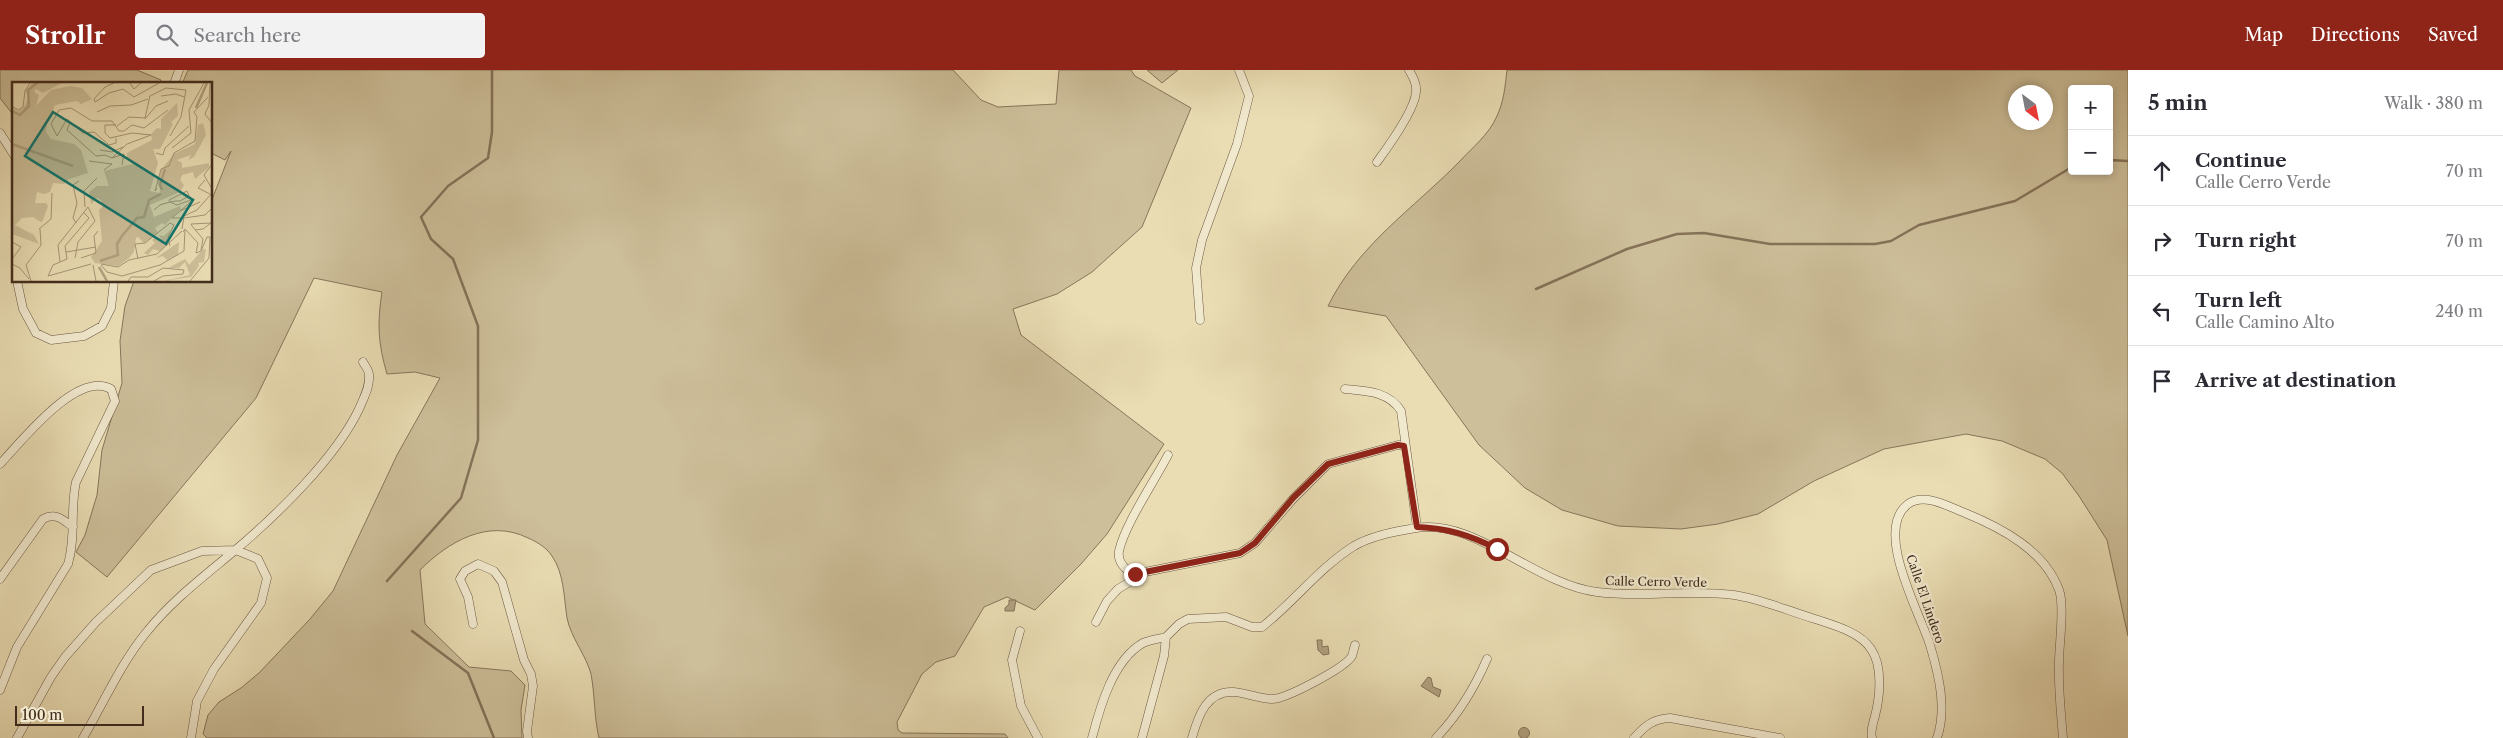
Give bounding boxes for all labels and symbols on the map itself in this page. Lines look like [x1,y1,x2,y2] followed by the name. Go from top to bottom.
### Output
[12,82,212,282] inset map
[2008,85,2053,130] north arrow
[1486,538,1509,561] route start
[1903,552,1948,645] street label: Calle El Lindero
[1124,563,1147,586] route end
[1605,573,1707,590] street label: Calle Cerro Verde
[15,703,144,726] scale bar

